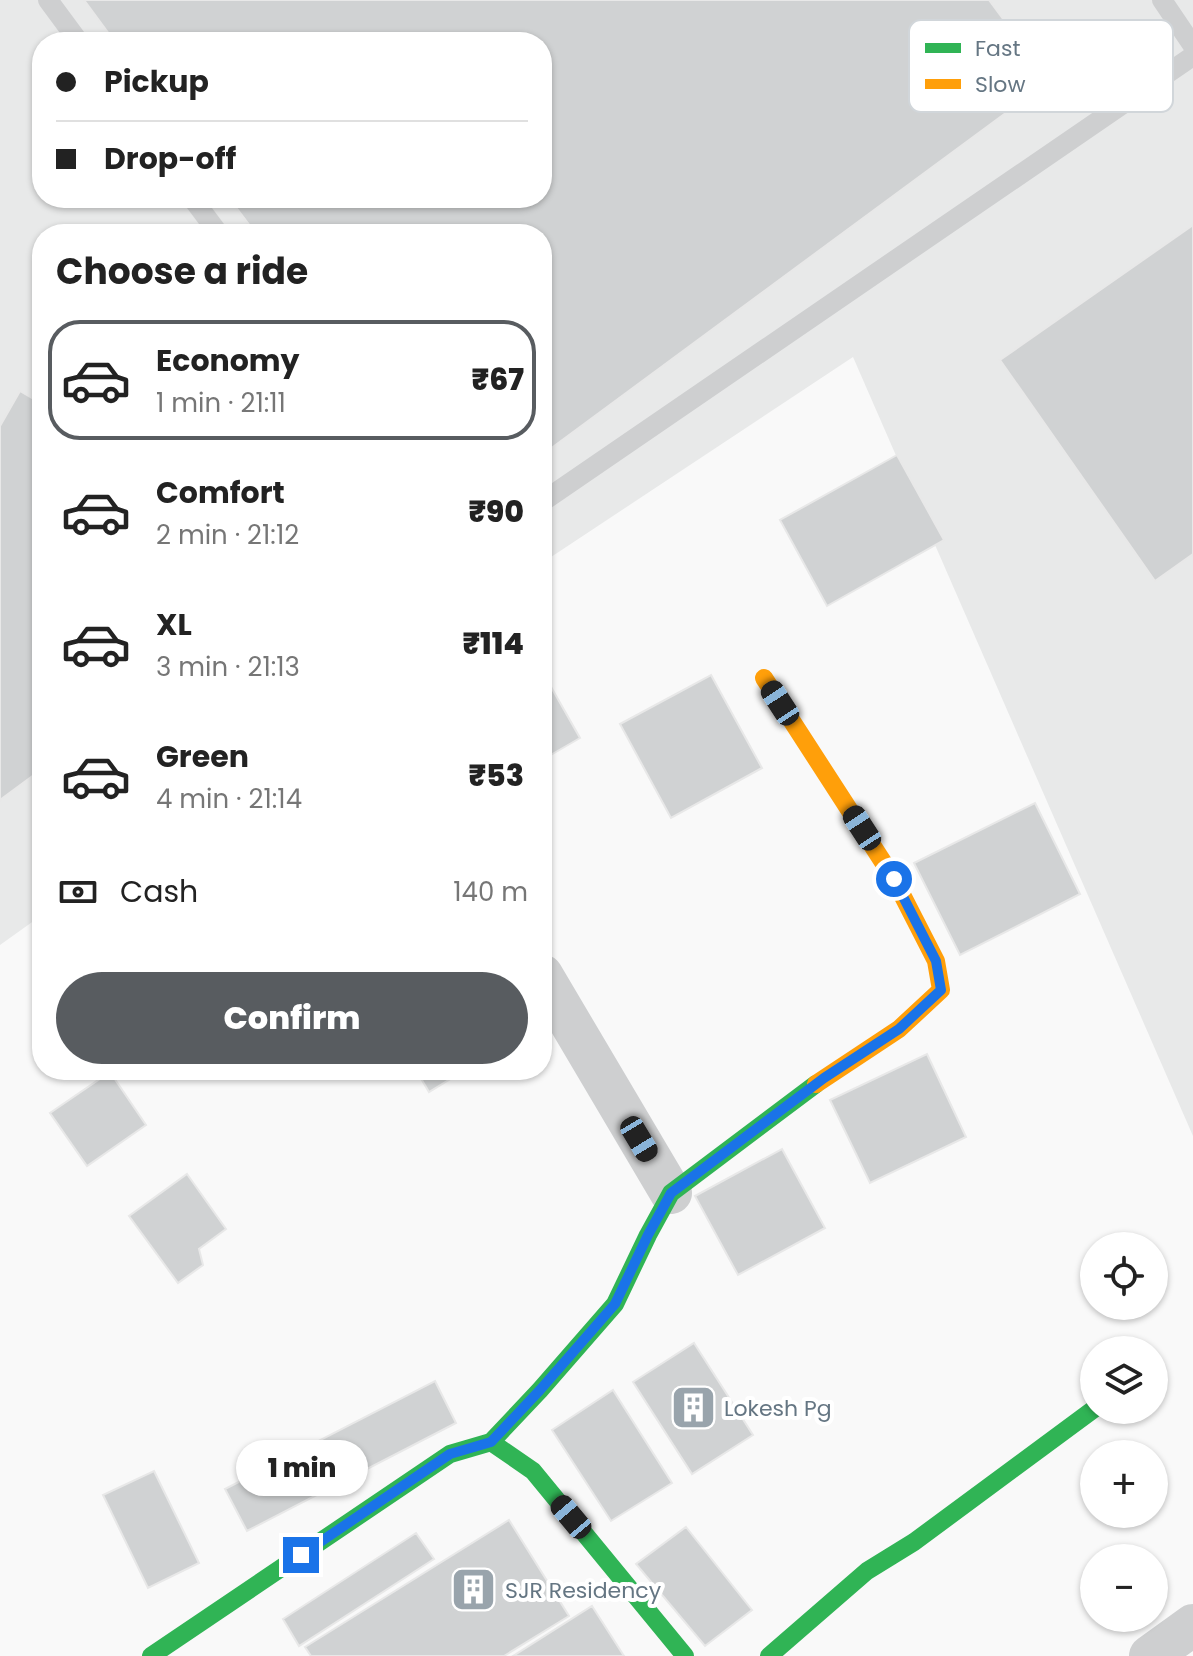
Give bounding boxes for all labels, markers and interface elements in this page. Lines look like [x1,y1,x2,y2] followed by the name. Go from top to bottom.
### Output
[909,20,1173,112] legend
[975,33,1020,64] text: Fast
[104,60,209,103] text: Pickup
[975,69,1025,100] text: Slow
[104,137,236,180] text: Drop-off
[56,246,308,297] text: Choose a ride
[156,339,300,382] text: Economy
[60,344,132,416] icon: car
[472,358,524,401] text: ₹67
[156,385,286,421] text: 1 min · 21:11
[156,471,285,514] text: Comfort
[60,476,132,548] icon: car
[468,490,524,533] text: ₹90
[156,517,299,553] text: 2 min · 21:12
[156,603,192,646] text: XL
[60,608,132,680] icon: car
[462,622,524,665] text: ₹114
[156,649,300,685] text: 3 min · 21:13
[757,676,803,730] car
[156,735,249,778] text: Green
[60,740,132,812] icon: car
[468,754,524,797] text: ₹53
[156,781,302,817] text: 4 min · 21:14
[839,801,885,855] car
[876,861,912,897] route start
[56,870,100,914] icon: cash
[120,870,198,913] text: Cash
[453,874,528,910] text: 140 m
[56,972,528,1064] button: Confirm
[616,1112,662,1166] car
[1080,1232,1168,1632] map controls
[1080,1232,1168,1320] button: locate
[1080,1336,1168,1424] button: layers
[669,1384,717,1432] building icon: Lokesh Pg
[724,1393,832,1424] place label: Lokesh Pg
[235,1439,367,1495] callout: 1 min
[1080,1440,1168,1528] button: +
[268,1450,336,1486] text: 1 min
[546,1491,596,1543] car
[283,1537,319,1573] route end
[1080,1544,1168,1632] button: −
[450,1566,498,1614] building icon: SJR Residency
[505,1575,662,1606] place label: SJR Residency

